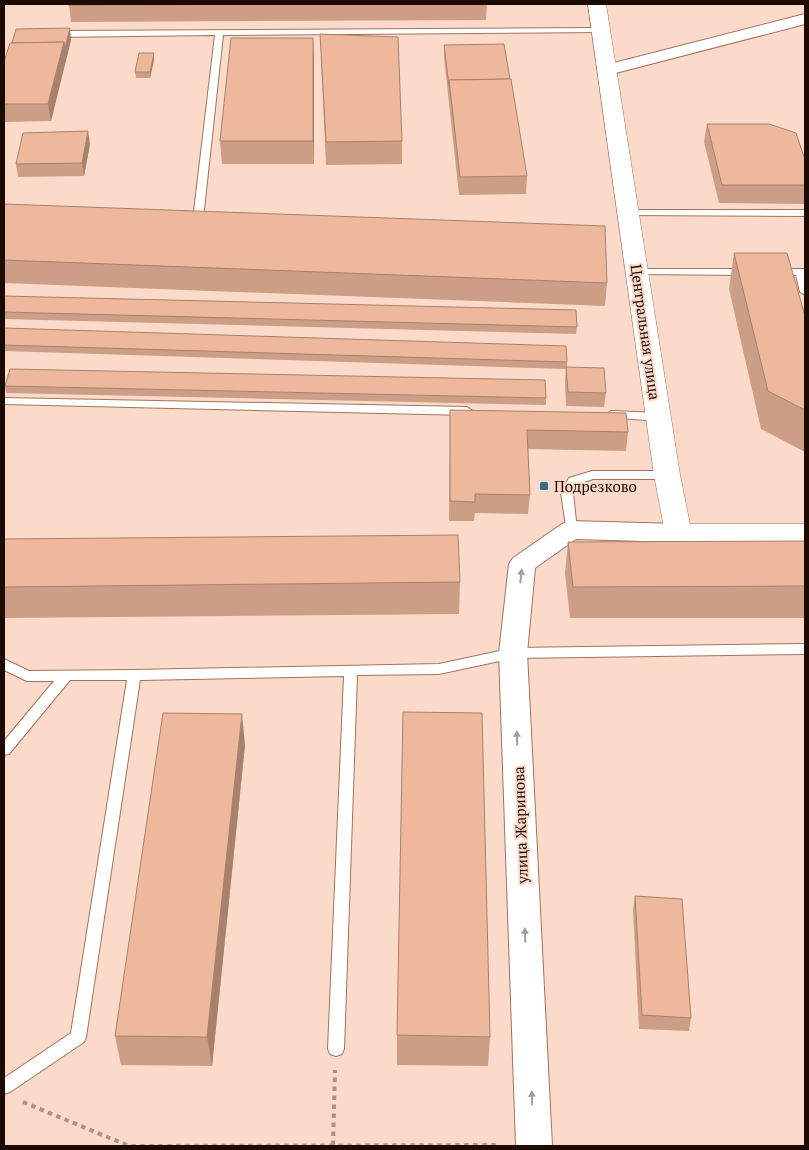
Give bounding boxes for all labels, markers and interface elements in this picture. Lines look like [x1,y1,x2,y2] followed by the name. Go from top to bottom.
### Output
[627,263,665,401] street label: Центральная улица
[554,476,637,496] place label: Подрезково
[538,480,550,492] marker: Подрезково
[517,568,525,584] one-way arrow
[512,730,520,746] one-way arrow
[508,766,532,885] street label: улица Жаринова
[520,927,528,943] one-way arrow
[527,1089,535,1105] one-way arrow

